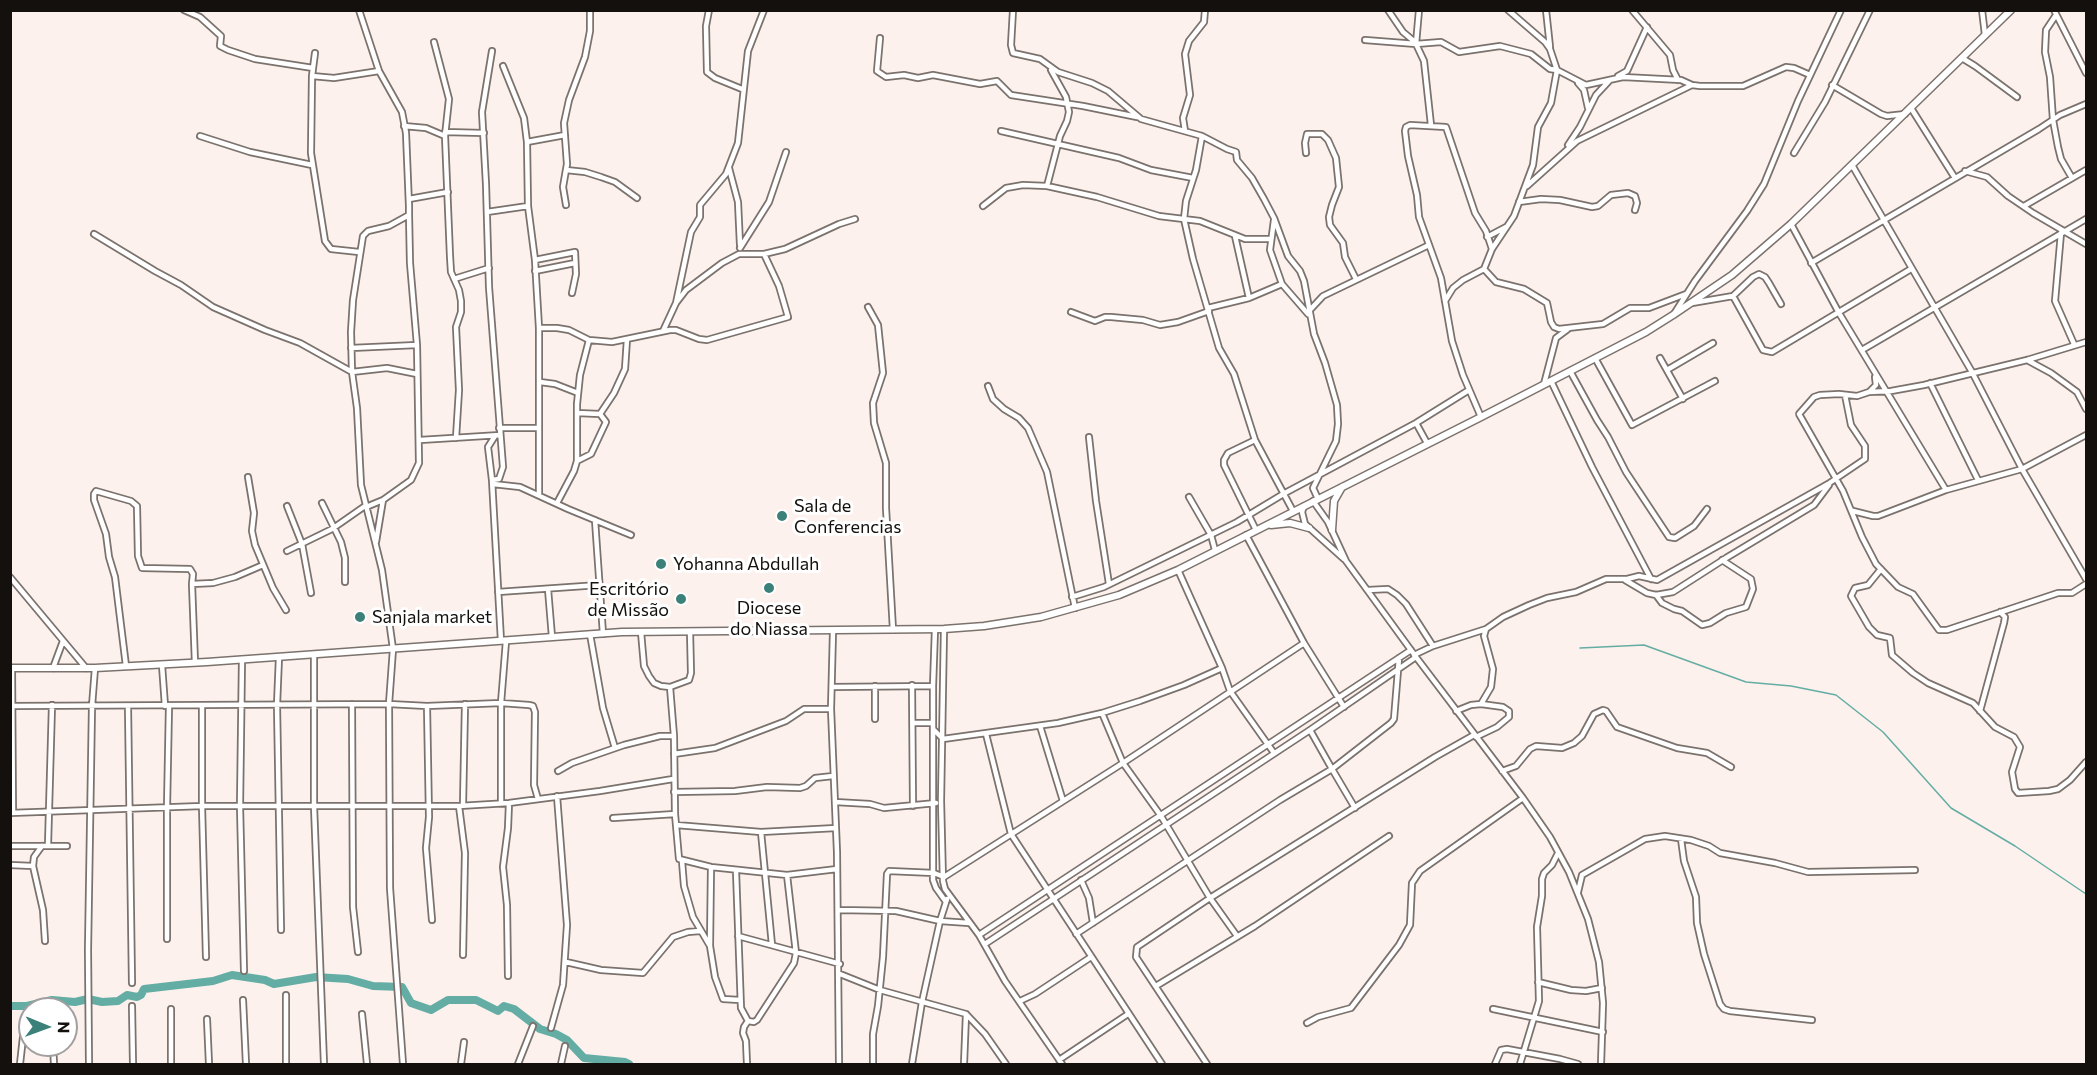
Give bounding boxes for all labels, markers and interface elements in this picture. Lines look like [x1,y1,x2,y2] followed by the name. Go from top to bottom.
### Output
[794,495,901,538] place label: Sala de Conferencias
[775,509,789,523] marker: Sala de Conferencias
[673,553,819,575] place label: Yohanna Abdullah
[654,557,668,571] marker: Yohanna Abdullah
[587,578,669,620] place label: Escritório de Missão
[762,581,776,595] marker: Diocese do Niassa
[674,592,688,606] marker: Escritório de Missão
[730,597,808,640] place label: Diocese do Niassa
[372,606,492,628] place label: Sanjala market
[353,610,367,624] marker: Sanjala market
[18,997,78,1057] north arrow
[55,1021,74,1033] text: N

